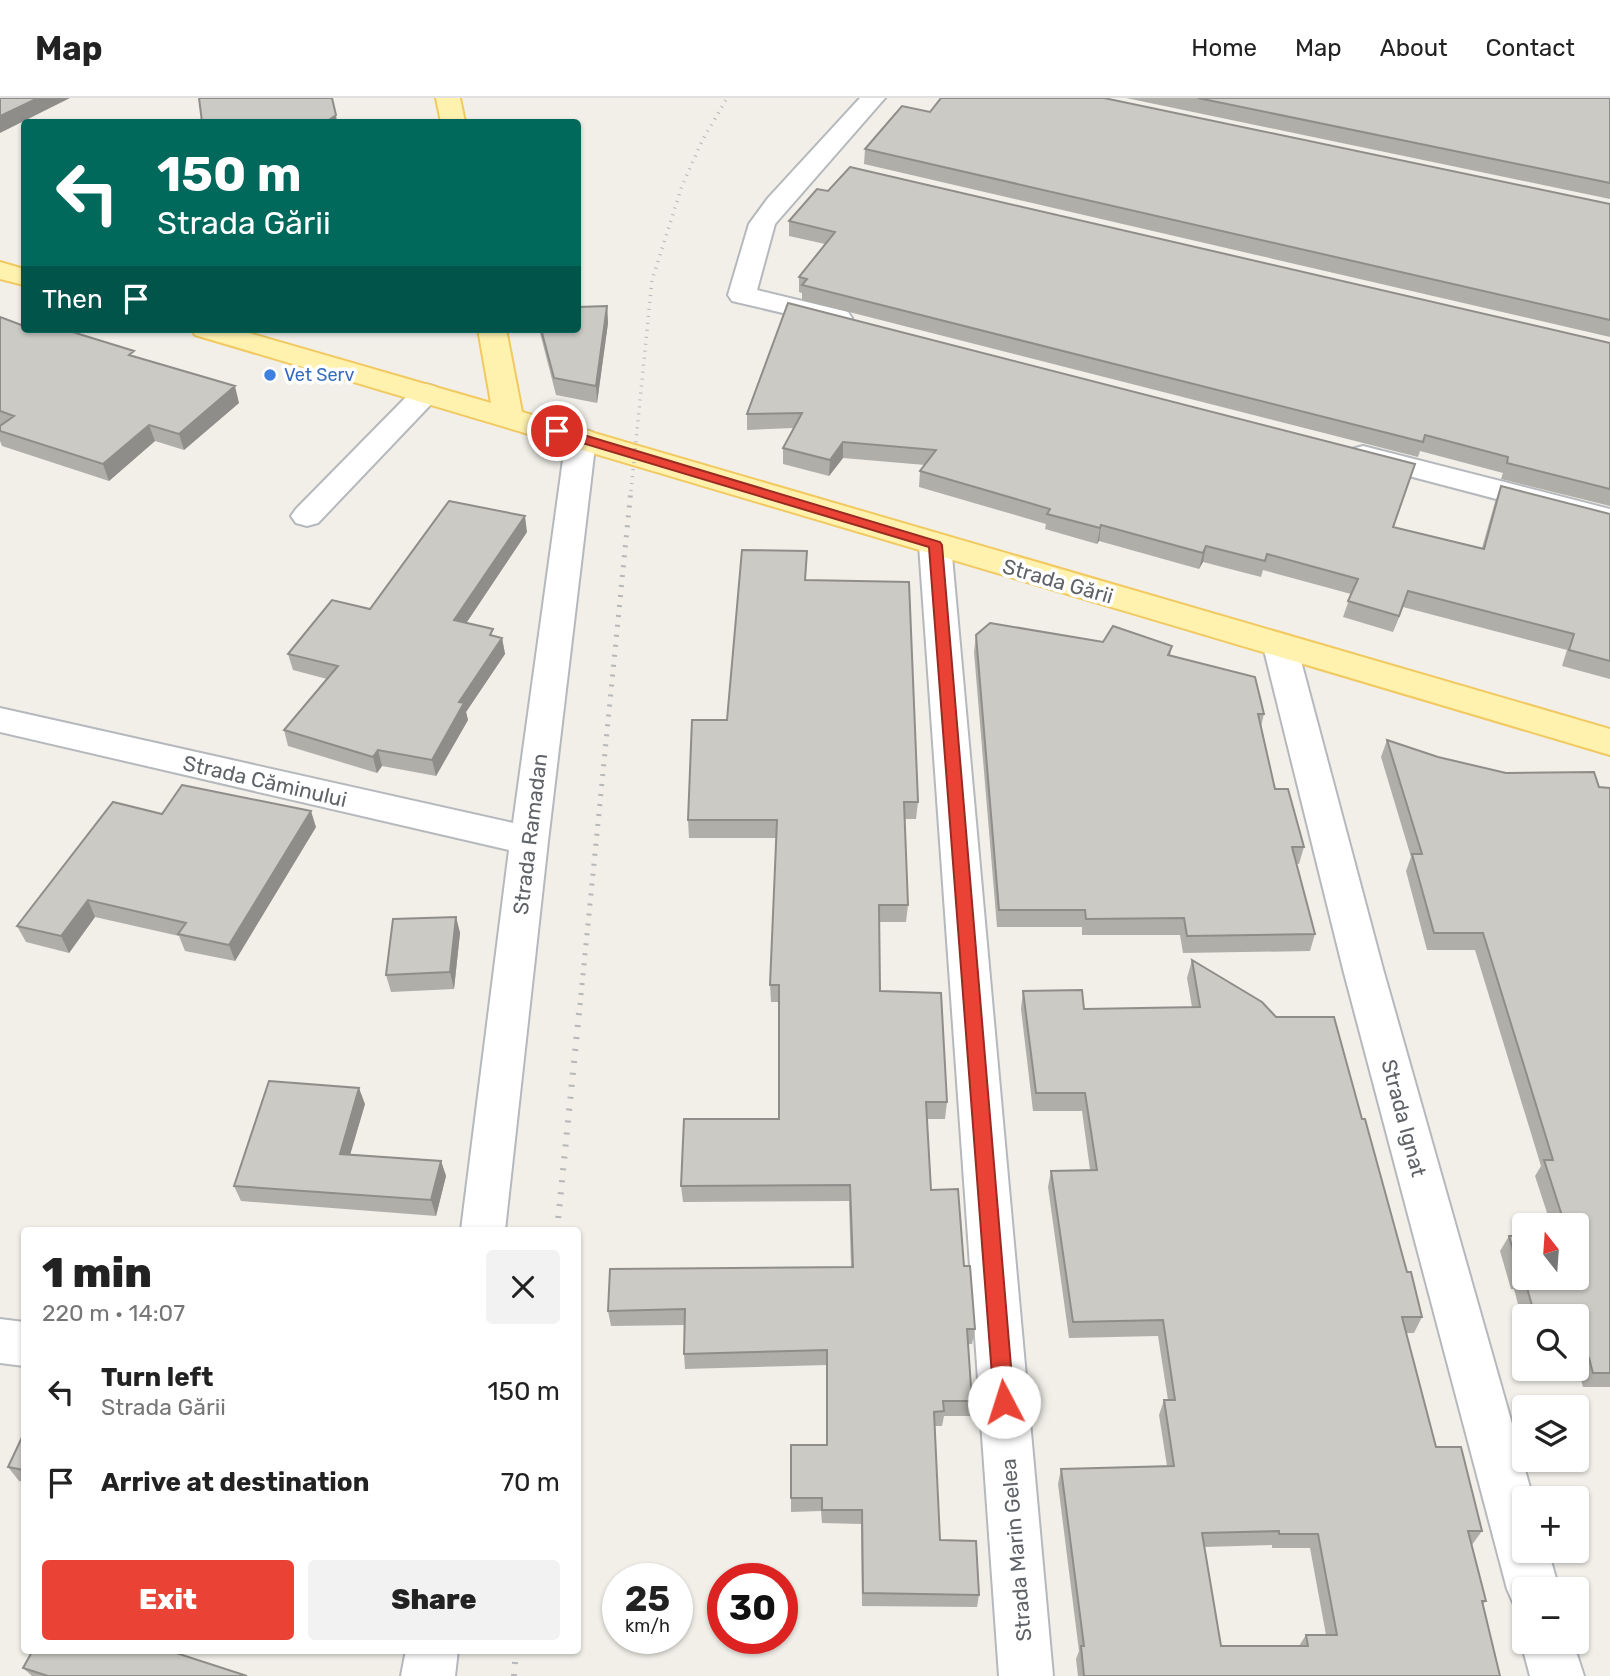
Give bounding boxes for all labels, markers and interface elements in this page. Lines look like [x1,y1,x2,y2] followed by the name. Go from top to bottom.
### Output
[35,29,103,68] text: Map
[1191,34,1257,62] text: Home
[1295,34,1342,62] text: Map
[1380,34,1448,62] text: About
[1486,34,1575,62] text: Contact
[157,145,302,203] text: 150 m
[42,147,133,238] icon: left
[157,204,331,242] text: Strada Gării
[117,280,155,318] icon: arrive
[42,284,103,315] text: Then
[284,364,354,386] place label: Vet Serv
[262,367,278,383] marker: Vet Serv
[527,401,587,461] pin
[538,412,576,450] icon: arrive
[1000,553,1116,609] street label: Strada Gării
[181,750,349,812] street label: Strada Căminului
[508,752,552,916] street label: Strada Ramadan
[1376,1057,1432,1179] street label: Strada Ignat
[1512,1213,1589,1290] north arrow
[1512,1213,1589,1654] map controls
[42,1248,152,1298] text: 1 min
[486,1250,560,1324] button: close
[42,1299,185,1327] text: 220 m · 14:07
[1512,1304,1589,1381] button: search
[101,1362,213,1393] text: Turn left
[967,1365,1041,1439] position arrow
[42,1373,80,1411] icon: left
[487,1376,560,1407] text: 150 m
[101,1393,226,1421] text: Strada Gării
[1512,1395,1589,1472] button: layers
[996,1457,1036,1643] street label: Strada Marin Gelea
[42,1464,80,1502] icon: arrive
[101,1467,369,1498] text: Arrive at destination
[501,1467,560,1498] text: 70 m
[1512,1486,1589,1563] button: +
[42,1560,294,1640] button: Exit
[308,1560,560,1640] button: Share
[707,1563,798,1654] speed limit sign: 30
[1512,1577,1589,1654] button: −
[625,1578,670,1620] text: 25
[625,1615,670,1637] text: km/h

